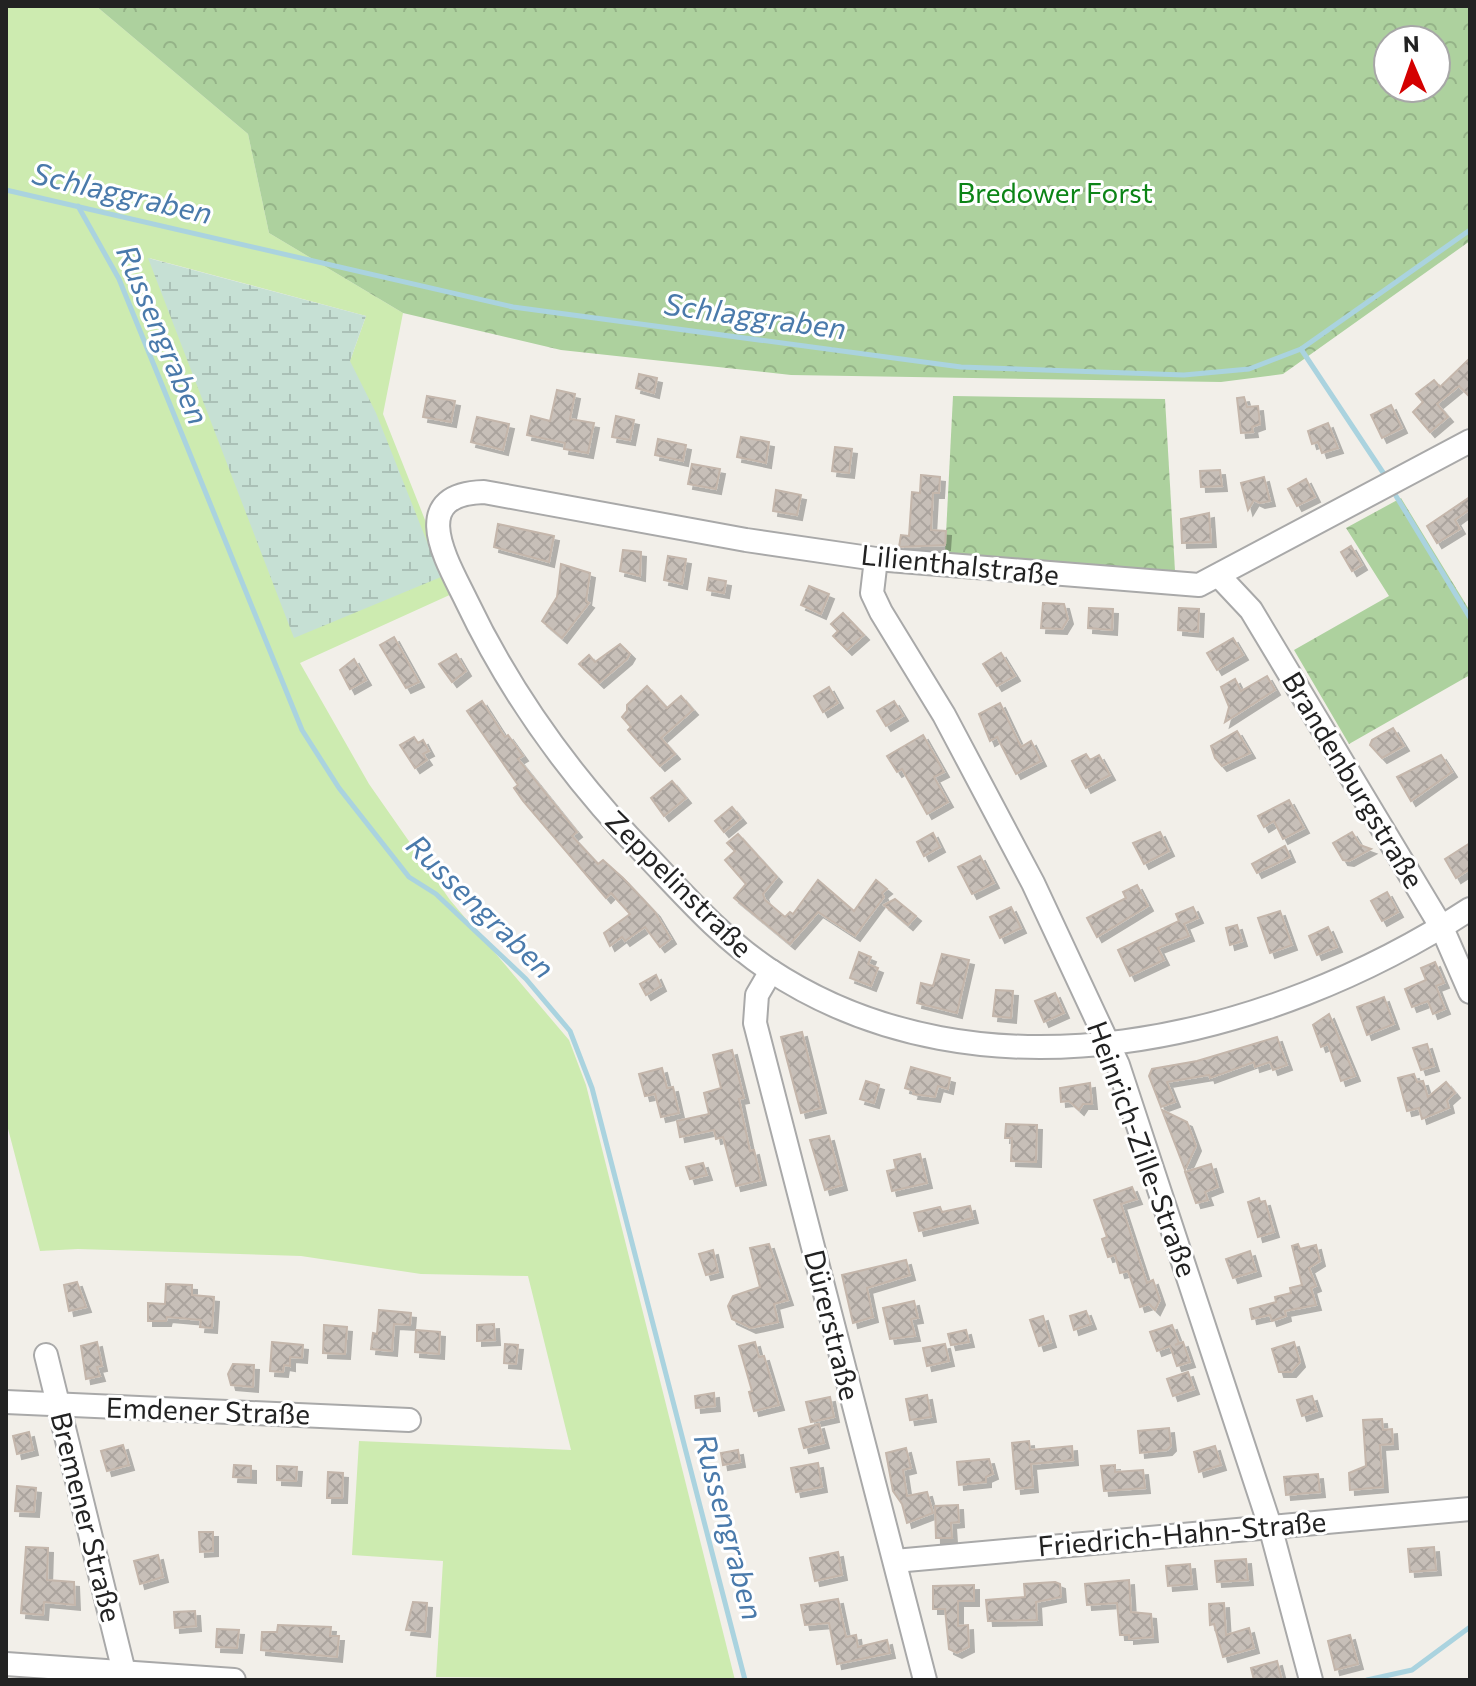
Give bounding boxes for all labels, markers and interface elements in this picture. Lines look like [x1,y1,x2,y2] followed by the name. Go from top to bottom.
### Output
[1372,24,1452,104] north arrow
[1403,30,1420,57] text: N
[29,153,216,230] water label: Schlaggraben
[957,175,1153,209] park label: Bredower Forst
[110,239,219,429] water label: Russengraben
[662,283,849,346] water label: Schlaggraben
[859,537,1061,591] street label: Lilienthalstraße
[1276,665,1432,894] street label: Brandenburgstraße
[599,803,760,964] street label: Zeppelinstraße
[400,825,563,985] water label: Russengraben
[1081,1016,1205,1281] street label: Heinrich-Zille-Straße
[798,1246,868,1404] street label: Dürerstraße
[105,1389,311,1431] street label: Emdener Straße
[44,1408,129,1625] street label: Bremener Straße
[688,1429,773,1624] water label: Russengraben
[1036,1503,1328,1563] street label: Friedrich-Hahn-Straße

